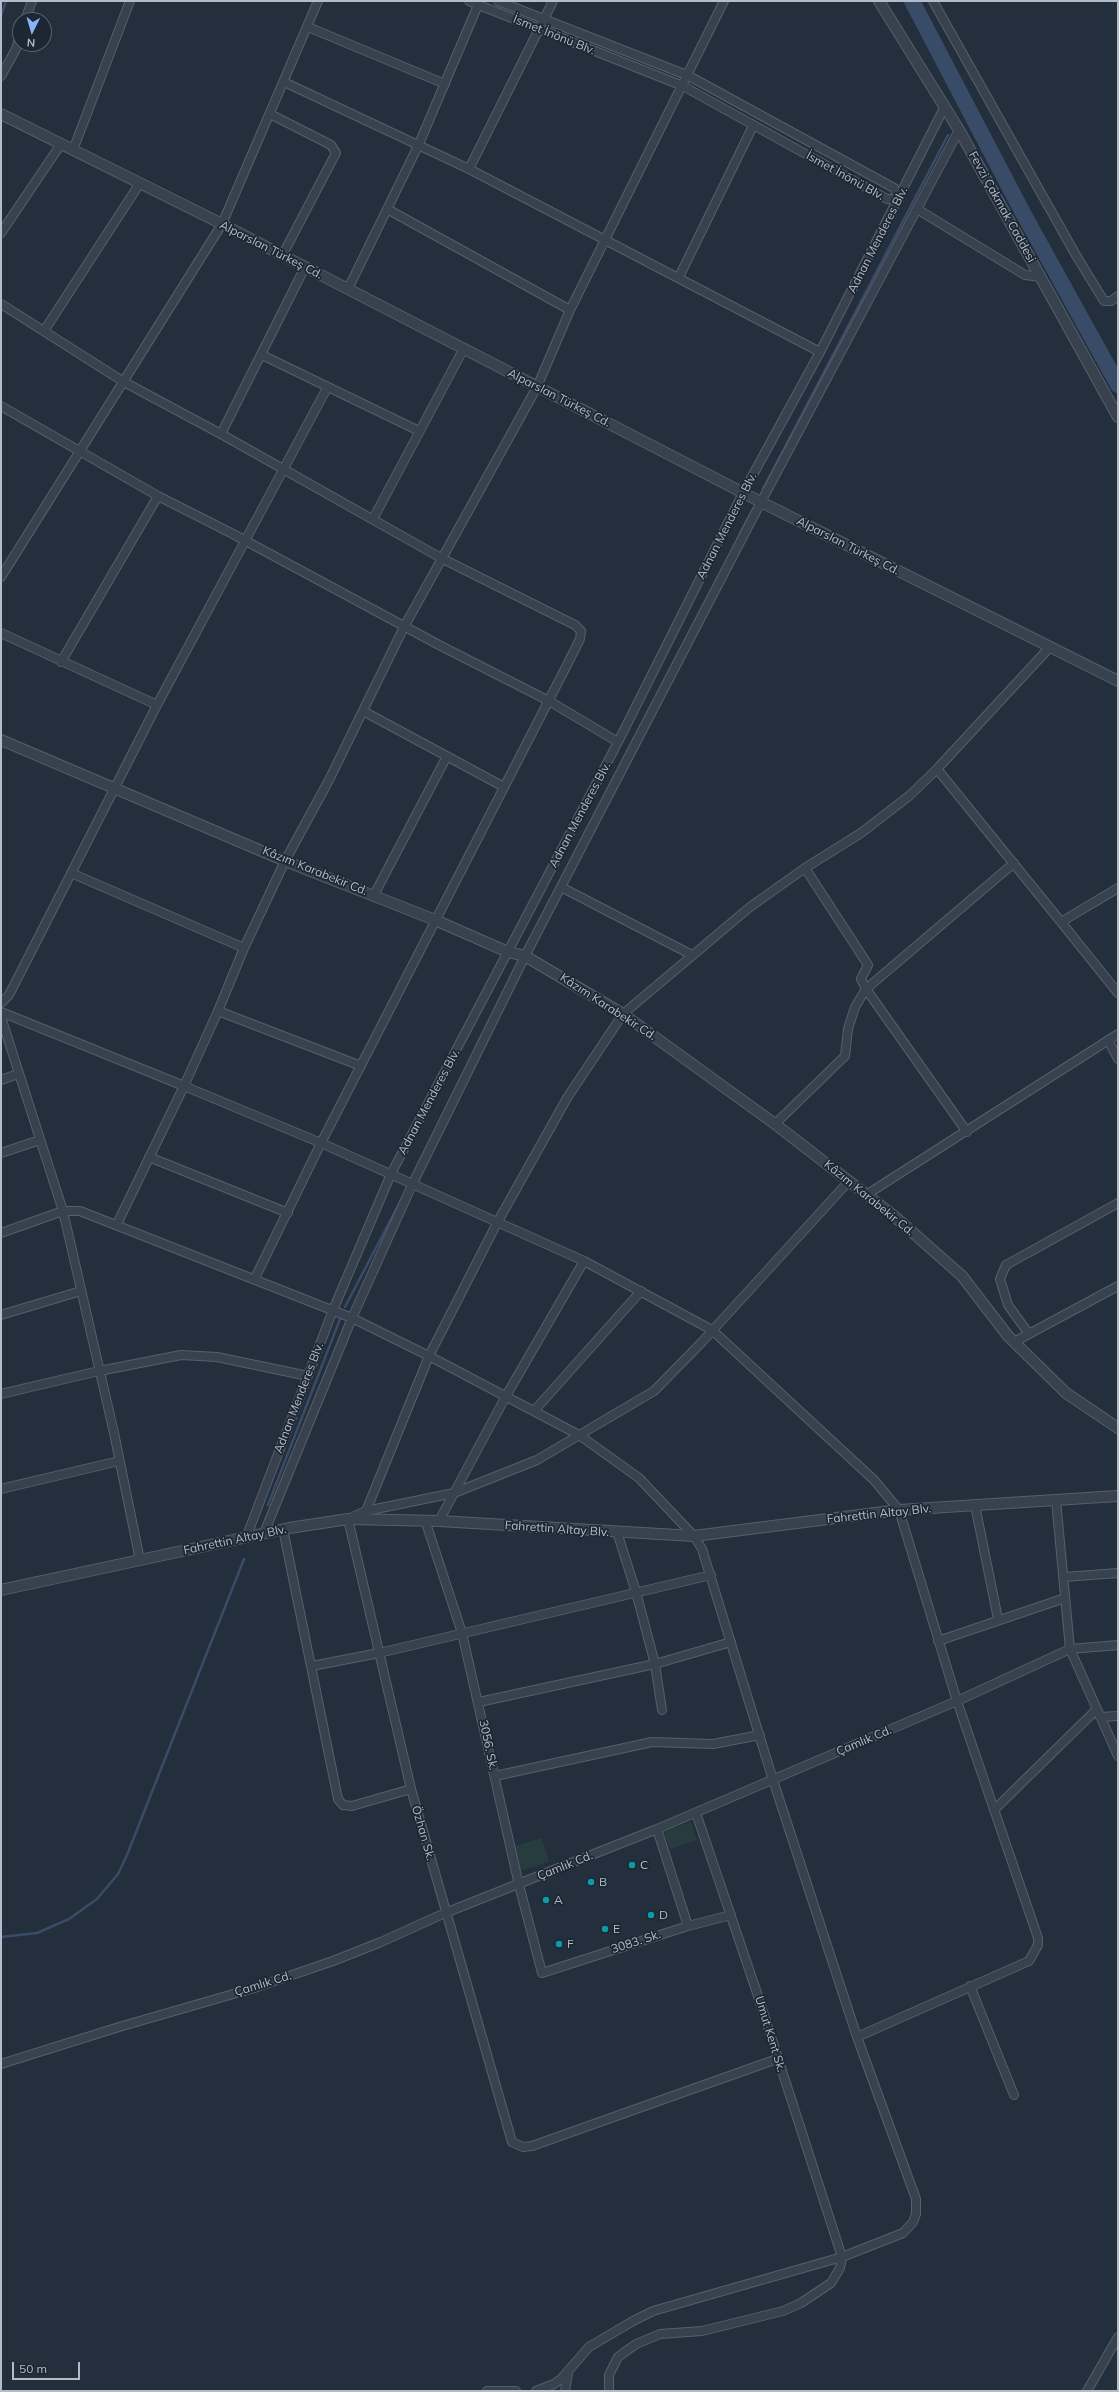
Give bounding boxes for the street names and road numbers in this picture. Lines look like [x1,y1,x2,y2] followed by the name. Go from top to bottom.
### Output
[511,12,597,58] street label: İsmet İnönü Blv.
[803,149,887,203] street label: İsmet İnönü Blv.
[965,149,1039,265] street label: Fevzi Çakmak Caddesi
[845,184,911,296] street label: Adnan Menderes Blv.
[217,218,325,282] street label: Alparslan Türkeş Cd.
[505,366,613,430] street label: Alparslan Türkeş Cd.
[694,470,760,582] street label: Adnan Menderes Blv.
[794,514,902,578] street label: Alparslan Türkeş Cd.
[546,760,614,870] street label: Adnan Menderes Blv.
[260,843,370,899] street label: Kâzım Karabekir Cd.
[557,971,659,1043] street label: Kâzım Karabekir Cd.
[395,1047,463,1157] street label: Adnan Menderes Blv.
[821,1157,917,1239] street label: Kâzım Karabekir Cd.
[271,1341,327,1455] street label: Adnan Menderes Blv.
[826,1501,932,1527] street label: Fahrettin Altay Blv.
[504,1518,610,1540] street label: Fahrettin Altay Blv.
[182,1522,288,1558] street label: Fahrettin Altay Blv.
[476,1718,500,1772] street label: 3056. Sk.
[834,1723,894,1759] street label: Çamlık Cd.
[408,1804,438,1862] street label: Özhan Sk.
[535,1848,595,1884] street label: Çamlık Cd.
[609,1927,663,1957] street label: 3083. Sk.
[233,1969,293,1999] street label: Çamlık Cd.
[752,1994,788,2074] street label: Umut Kent Sk.

